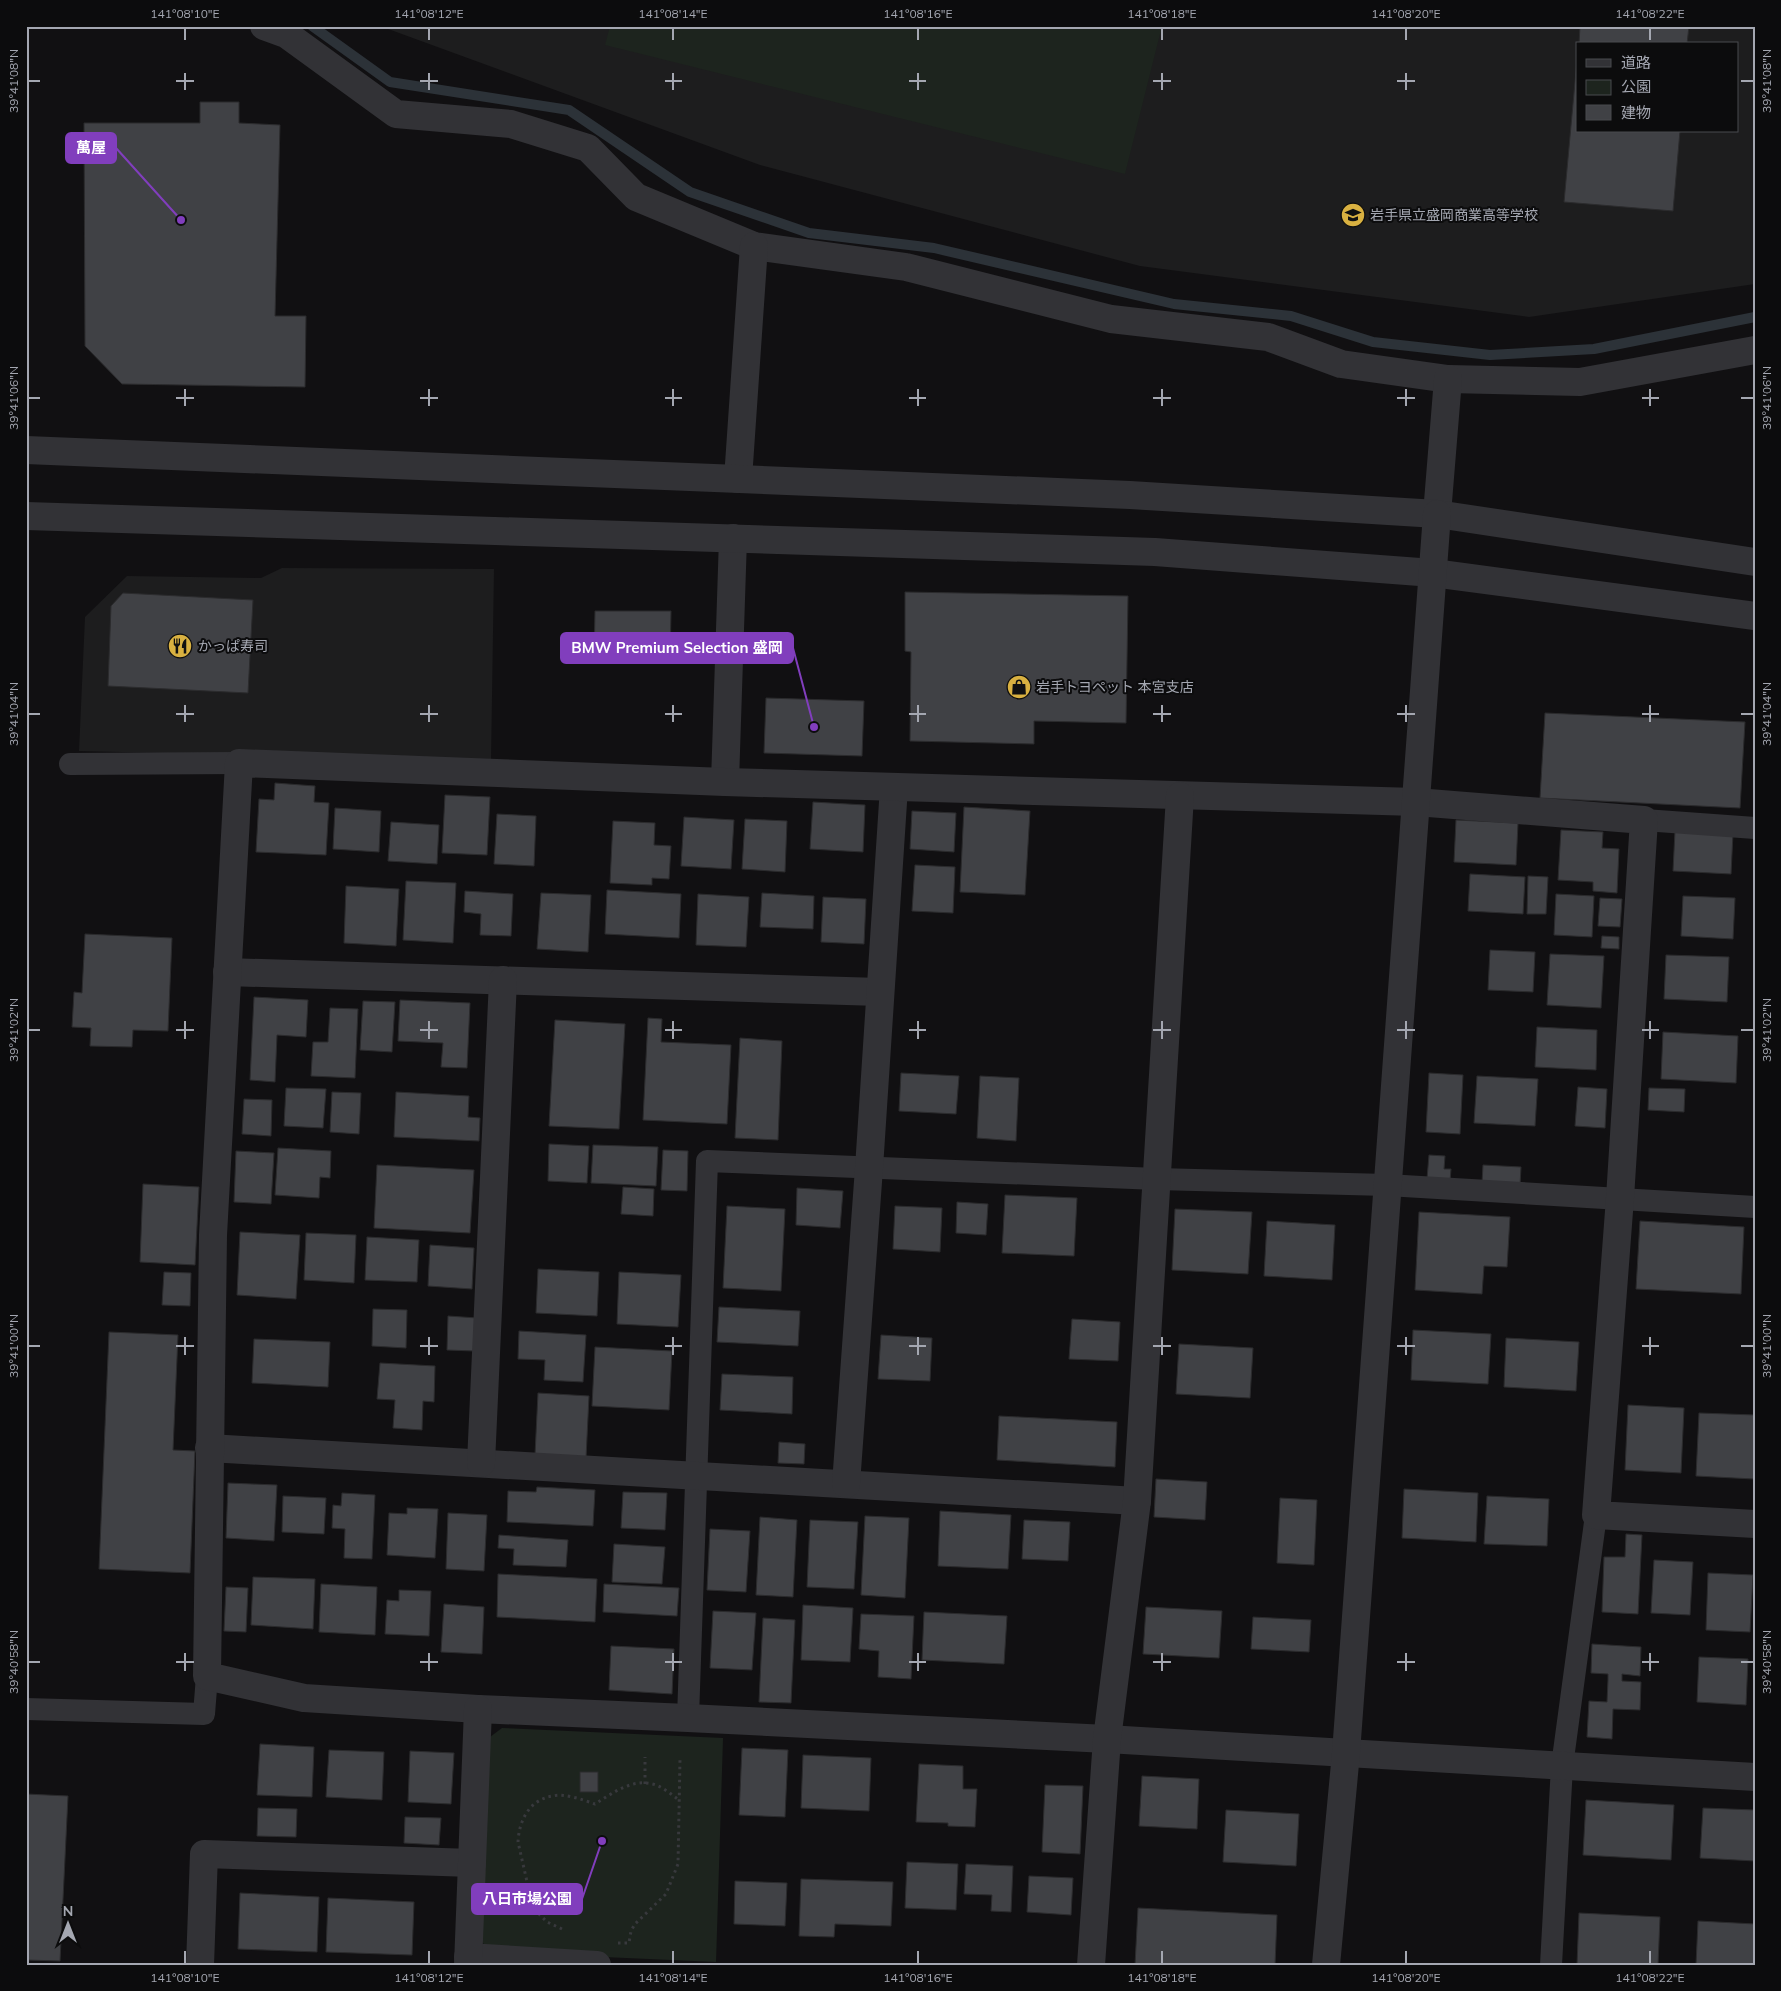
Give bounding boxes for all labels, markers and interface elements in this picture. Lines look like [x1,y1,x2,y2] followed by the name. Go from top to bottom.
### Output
[150,6,220,21] text: 141°08'10"E
[394,6,464,21] text: 141°08'12"E
[638,6,708,21] text: 141°08'14"E
[883,6,953,21] text: 141°08'16"E
[1127,6,1197,21] text: 141°08'18"E
[1371,6,1441,21] text: 141°08'20"E
[1615,6,1685,21] text: 141°08'22"E
[1576,42,1738,132] legend
[6,49,21,113] text: 39°41'08"N
[1759,49,1774,113] text: 39°41'08"N
[1621,53,1651,72] text: 道路
[1621,77,1651,96] text: 公園
[1621,103,1651,122] text: 建物
[66,133,116,163] callout: 萬屋
[76,138,106,157] text: 萬屋
[1340,202,1366,228] school or university icon: 岩手県立盛岡商業高等学校
[1370,206,1538,224] place label: 岩手県立盛岡商業高等学校
[6,366,21,430] text: 39°41'06"N
[1759,366,1774,430] text: 39°41'06"N
[167,633,193,659] restaurant icon: かっぱ寿司
[561,633,793,663] callout: BMW Premium Selection 盛岡
[198,637,268,655] place label: かっぱ寿司
[571,638,783,657] text: BMW Premium Selection 盛岡
[1006,674,1032,700] shop icon: 岩手トヨペット 本宮支店
[1036,678,1194,696] place label: 岩手トヨペット 本宮支店
[6,682,21,746] text: 39°41'04"N
[1759,682,1774,746] text: 39°41'04"N
[6,998,21,1062] text: 39°41'02"N
[1759,998,1774,1062] text: 39°41'02"N
[6,1314,21,1378] text: 39°41'00"N
[1759,1314,1774,1378] text: 39°41'00"N
[6,1630,21,1694] text: 39°40'58"N
[1759,1630,1774,1694] text: 39°40'58"N
[472,1884,582,1914] callout: 八日市場公園
[482,1889,572,1908] text: 八日市場公園
[42,1898,92,1948] north arrow
[63,1902,73,1920] text: N
[150,1970,220,1985] text: 141°08'10"E
[394,1970,464,1985] text: 141°08'12"E
[638,1970,708,1985] text: 141°08'14"E
[883,1970,953,1985] text: 141°08'16"E
[1127,1970,1197,1985] text: 141°08'18"E
[1371,1970,1441,1985] text: 141°08'20"E
[1615,1970,1685,1985] text: 141°08'22"E

